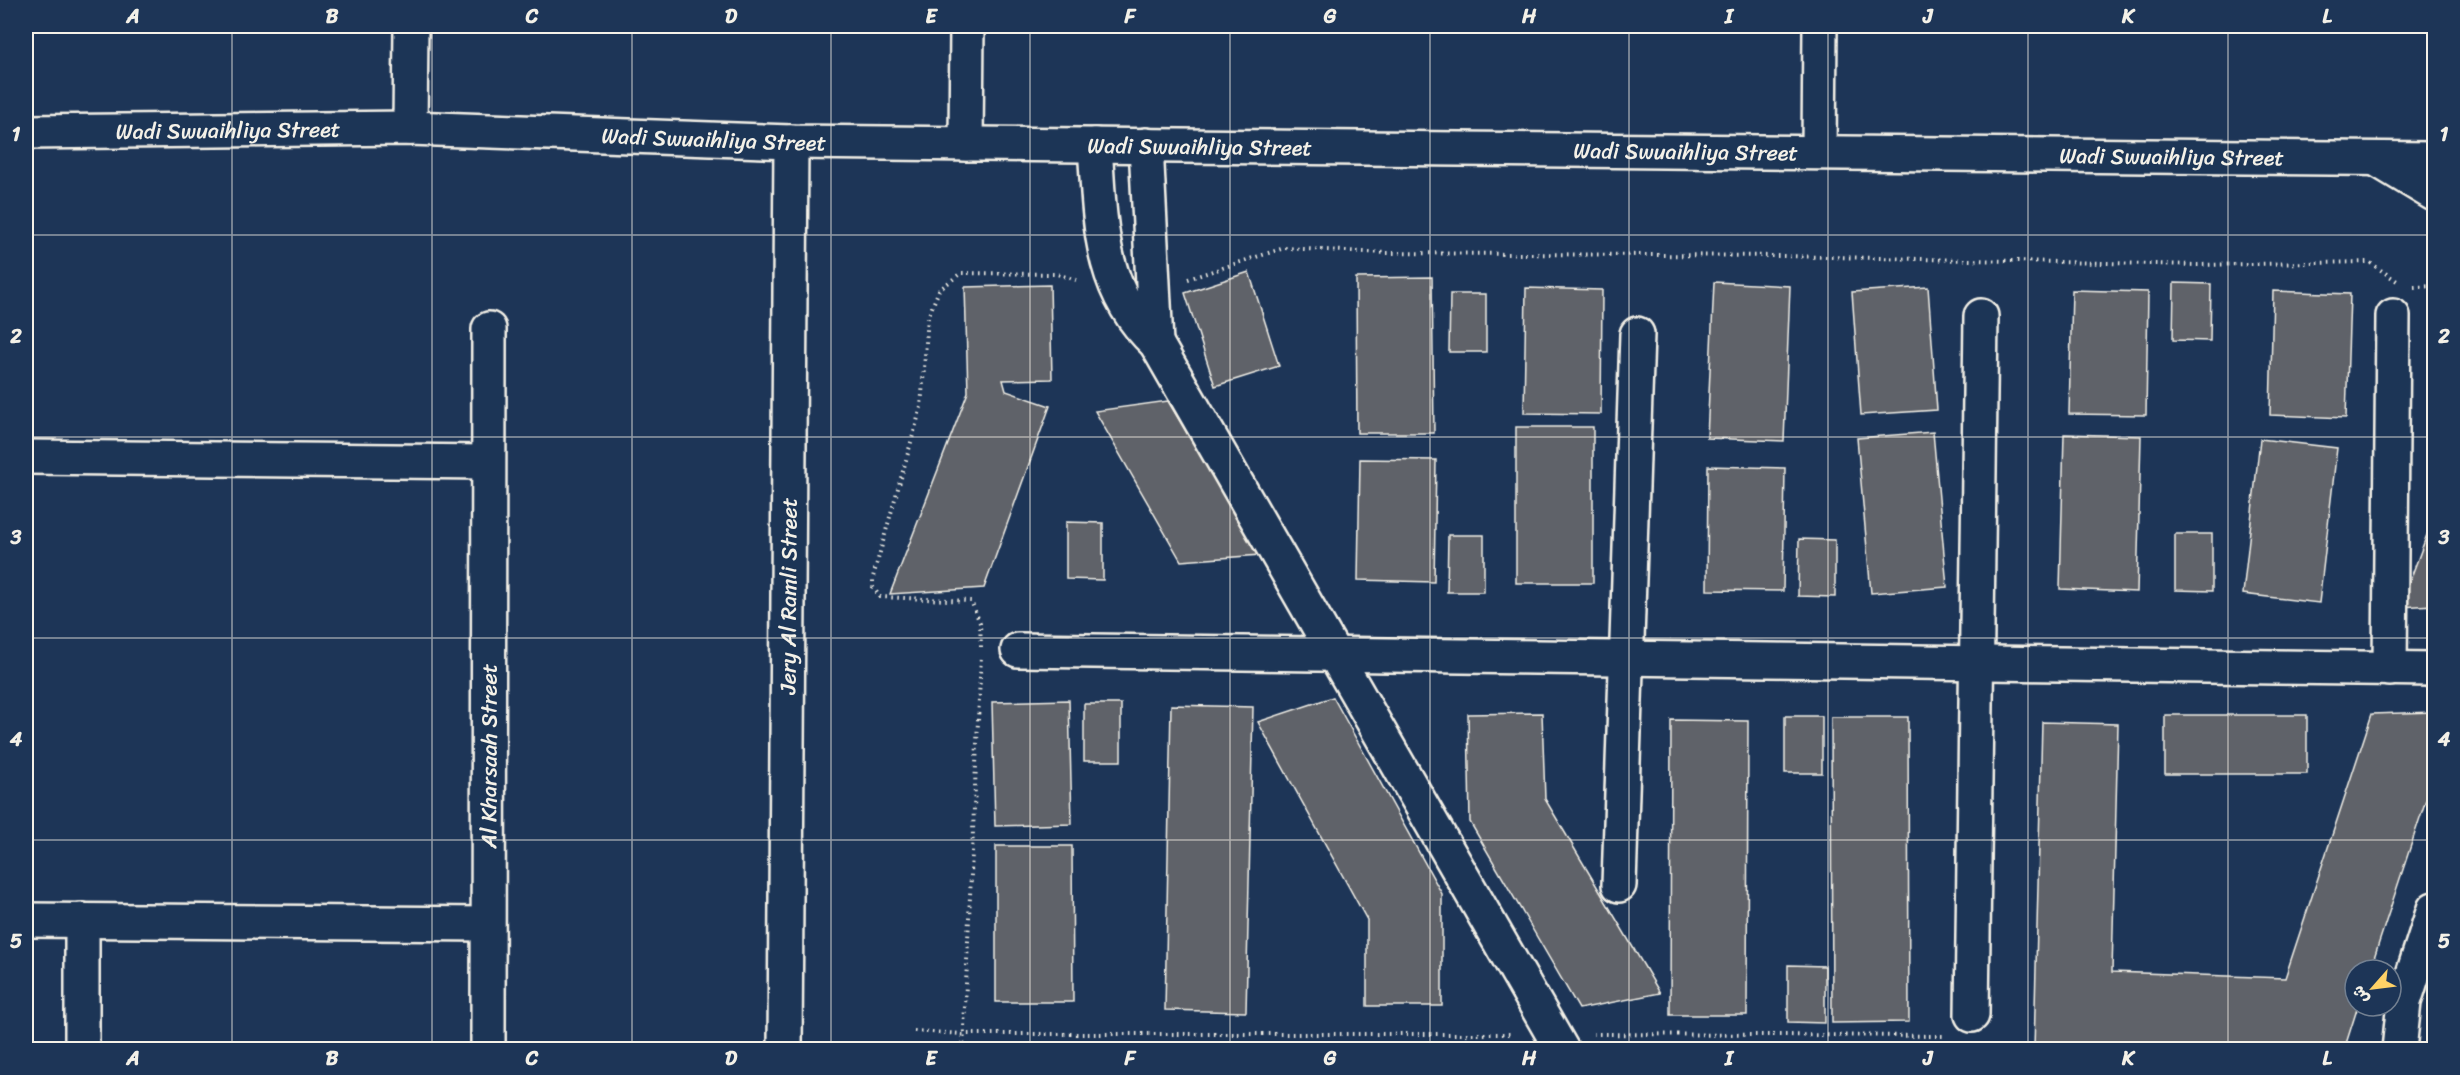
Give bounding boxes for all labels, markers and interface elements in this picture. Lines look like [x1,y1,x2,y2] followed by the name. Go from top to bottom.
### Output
[125,0,140,34] text: A
[326,0,339,34] text: B
[525,0,539,34] text: C
[725,0,738,34] text: D
[925,0,938,34] text: E
[1124,0,1137,34] text: F
[1323,0,1337,34] text: G
[1521,0,1537,34] text: H
[1724,0,1735,34] text: I
[1922,0,1934,34] text: J
[2121,0,2136,34] text: K
[2322,0,2332,34] text: L
[115,109,341,151] street label: Wadi Swuaihliya Street
[601,116,827,162] street label: Wadi Swuaihliya Street
[12,117,21,152] text: 1
[2440,117,2449,152] text: 1
[1087,126,1313,167] street label: Wadi Swuaihliya Street
[1573,131,1799,172] street label: Wadi Swuaihliya Street
[2059,136,2285,177] street label: Wadi Swuaihliya Street
[9,319,22,354] text: 2
[2437,319,2450,354] text: 2
[768,497,808,696] street label: Jery Al Ramli Street
[10,520,22,555] text: 3
[2438,520,2450,555] text: 3
[469,663,508,849] street label: Al Kharsaah Street
[9,722,23,757] text: 4
[2437,722,2451,757] text: 4
[10,924,22,959] text: 5
[2438,924,2450,959] text: 5
[2343,958,2403,1018] north arrow
[2343,980,2377,1009] text: ش
[125,1041,140,1075] text: A
[326,1041,339,1075] text: B
[525,1041,539,1075] text: C
[725,1041,738,1075] text: D
[925,1041,938,1075] text: E
[1124,1041,1137,1075] text: F
[1323,1041,1337,1075] text: G
[1521,1041,1537,1075] text: H
[1724,1041,1735,1075] text: I
[1922,1041,1934,1075] text: J
[2121,1041,2136,1075] text: K
[2322,1041,2332,1075] text: L

